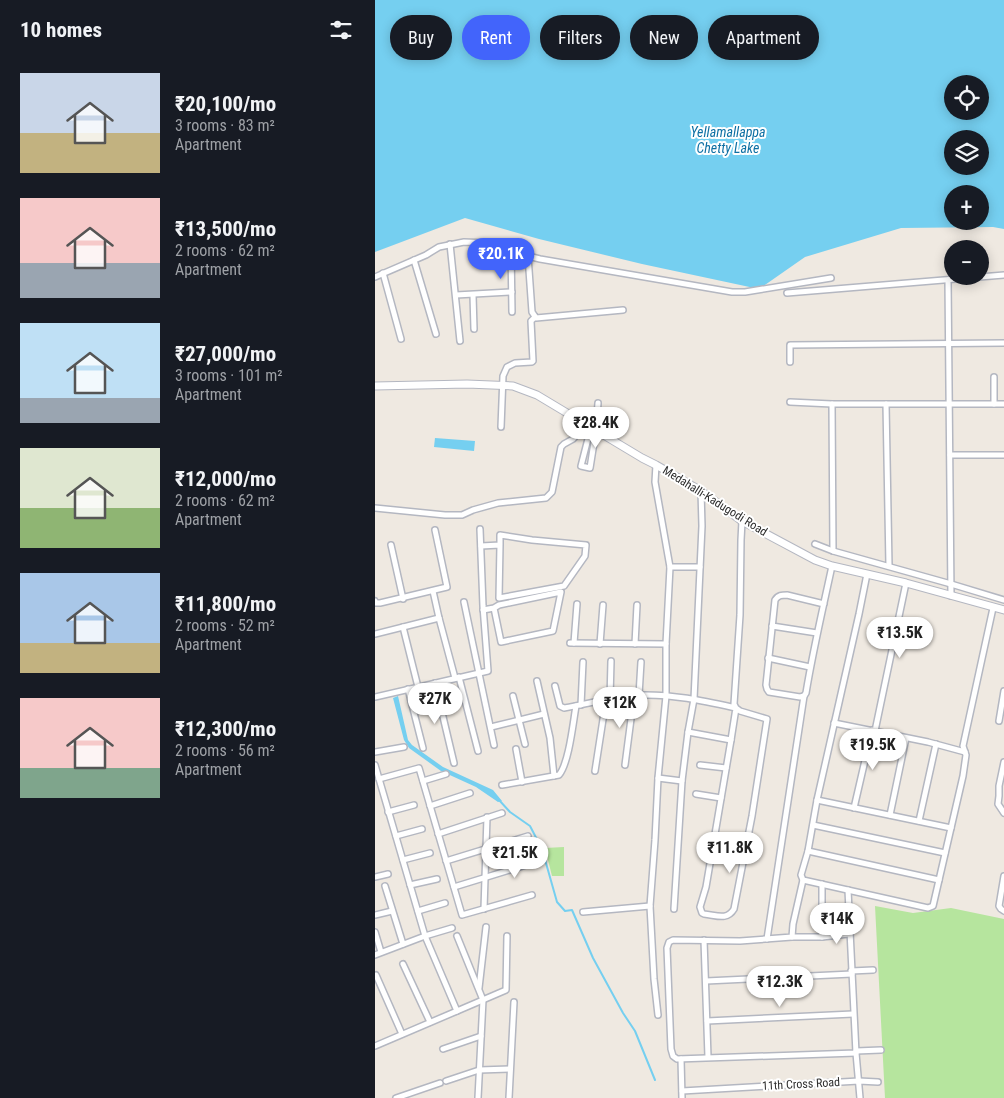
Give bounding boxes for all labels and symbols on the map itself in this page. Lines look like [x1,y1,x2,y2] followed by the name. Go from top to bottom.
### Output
[690,124,766,156] water label: Yellamallappa Chetty Lake
[460,238,542,280] pin: ₹20.1K
[555,406,637,449] pin: ₹28.4K
[660,463,770,539] street label: Medahalli-Kadugodi Road
[859,616,941,659] pin: ₹13.5K
[405,682,465,725] pin: ₹27K
[590,686,650,729] pin: ₹12K
[832,728,914,771] pin: ₹19.5K
[689,832,771,874] pin: ₹11.8K
[474,836,556,879] pin: ₹21.5K
[807,902,867,945] pin: ₹14K
[739,966,821,1008] pin: ₹12.3K
[762,1075,840,1093] street label: 11th Cross Road

